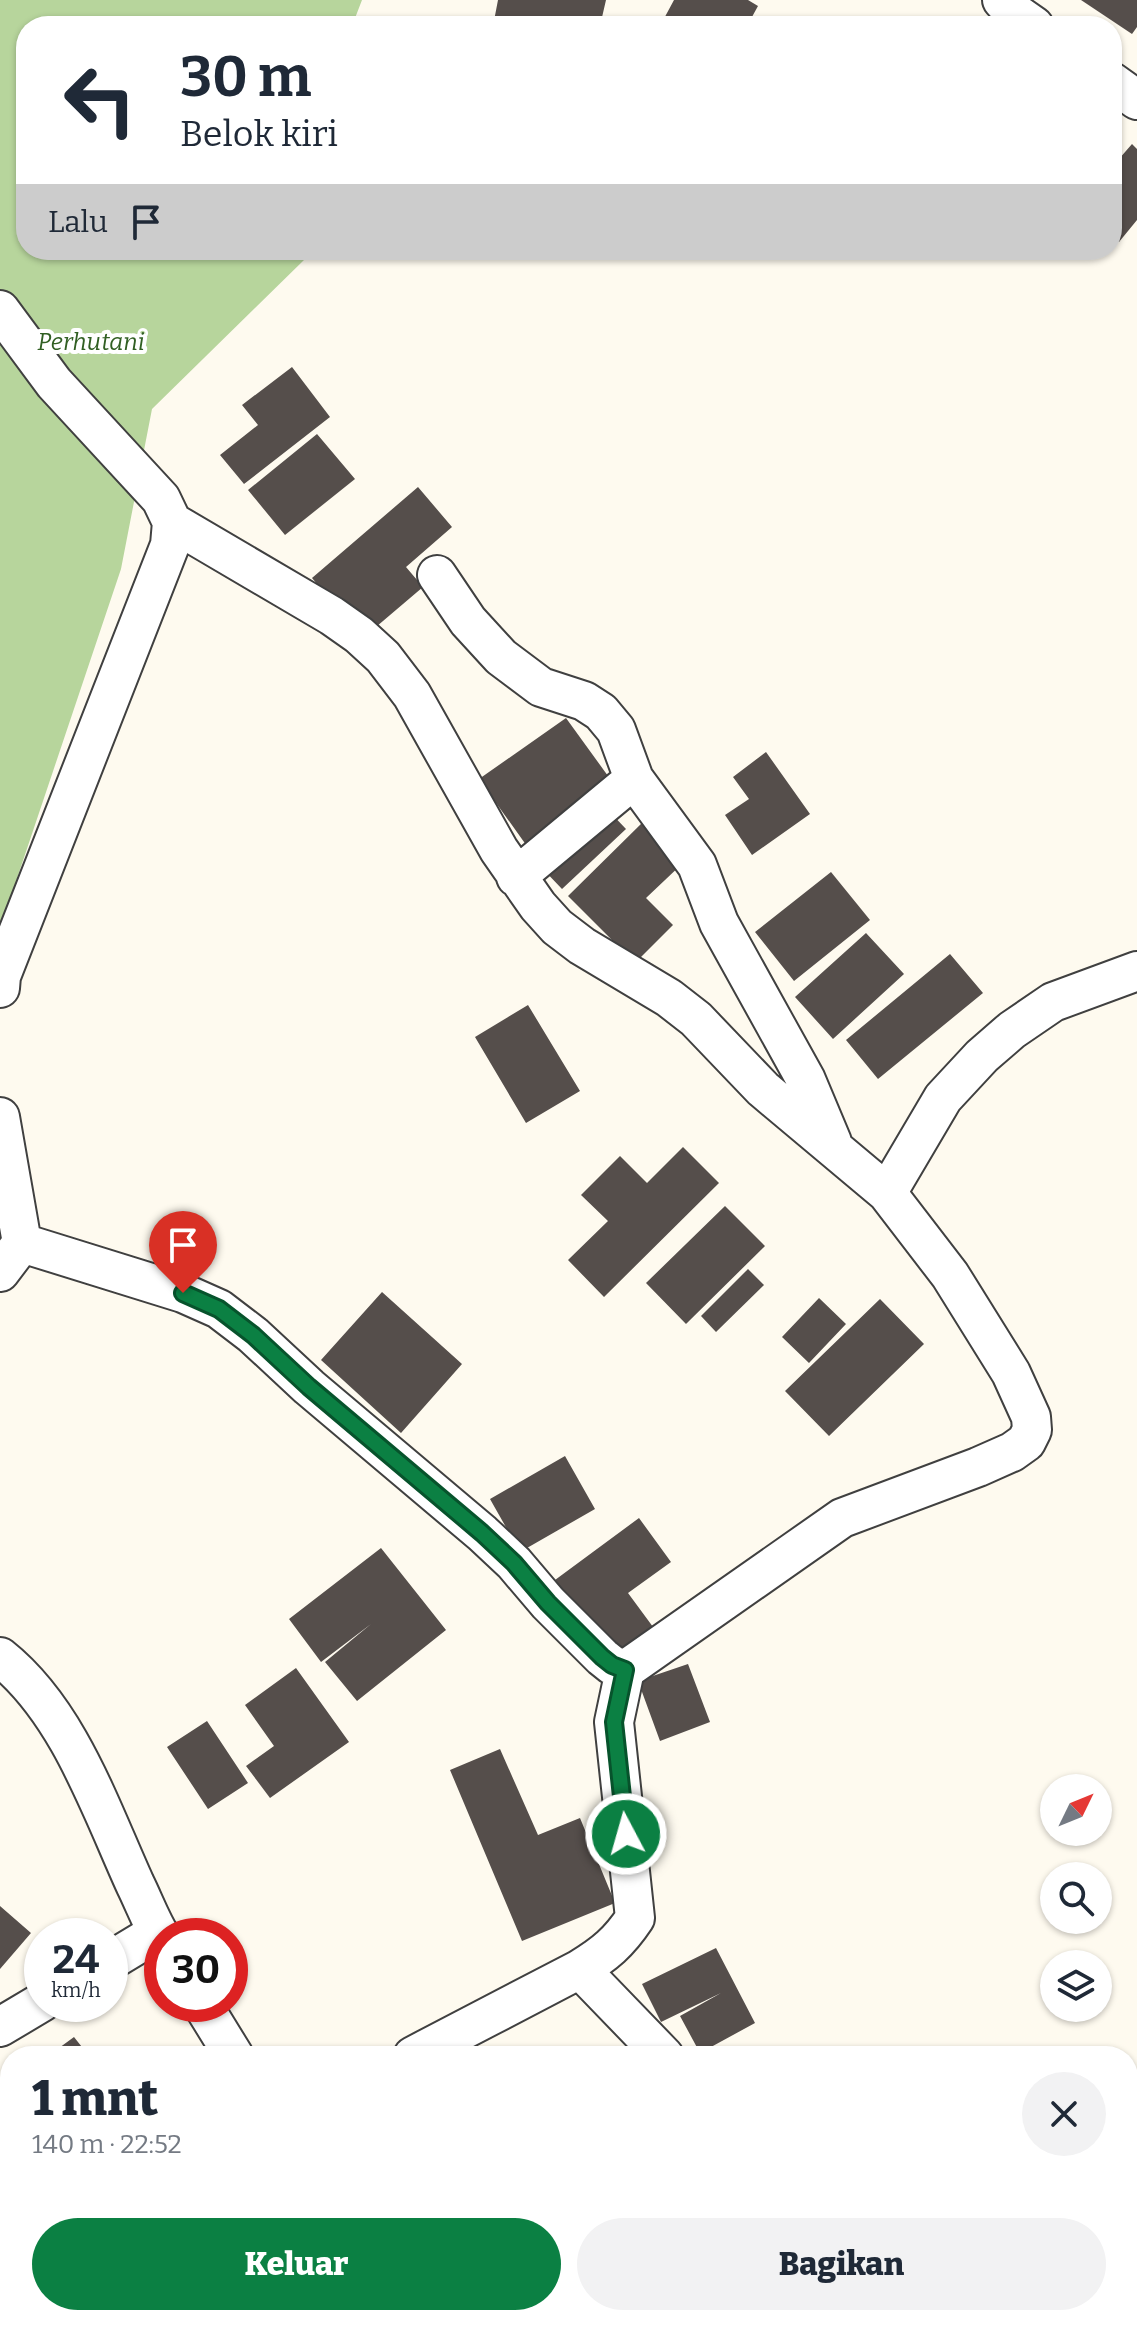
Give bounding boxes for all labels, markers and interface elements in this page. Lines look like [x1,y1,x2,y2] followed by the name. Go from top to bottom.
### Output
[180,44,311,111] text: 30 m
[48,48,152,152] icon: left
[180,112,338,156] text: Belok kiri
[124,200,168,244] icon: arrive
[48,204,108,240] text: Lalu
[37,328,145,356] park label: Perhutani
[149,1211,217,1293] pin
[161,1223,205,1267] icon: arrive
[1040,1774,1112,1846] north arrow
[1040,1774,1112,2022] map controls
[584,1792,668,1876] position arrow
[1040,1862,1112,1934] button: search
[144,1918,248,2022] speed limit sign: 30
[53,1936,99,1984] text: 24
[1040,1950,1112,2022] button: layers
[51,1978,101,2002] text: km/h
[32,2070,158,2128] text: 1 mnt
[1022,2072,1106,2156] button: close
[32,2129,182,2160] text: 140 m · 22:52
[32,2218,561,2310] button: Keluar
[577,2218,1106,2310] button: Bagikan

